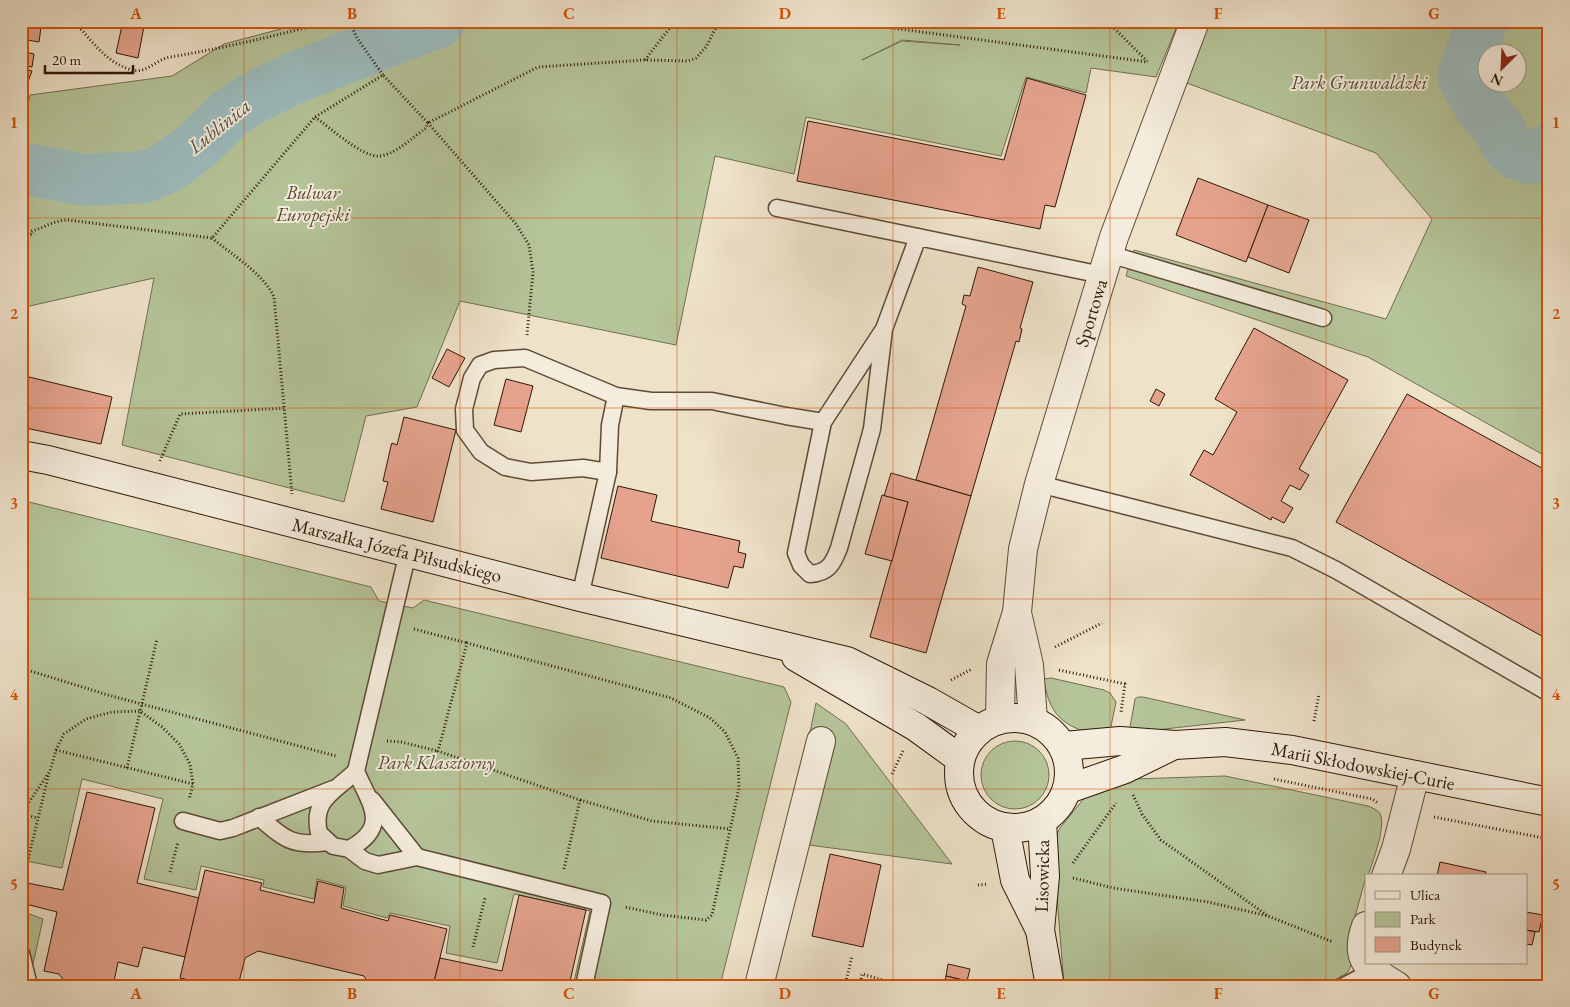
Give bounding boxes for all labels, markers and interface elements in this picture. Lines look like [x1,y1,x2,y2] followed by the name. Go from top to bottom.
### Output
[129,3,142,24] text: A
[347,3,357,24] text: B
[563,3,575,24] text: C
[779,3,791,24] text: D
[996,3,1006,24] text: E
[1214,3,1223,24] text: F
[1428,3,1440,24] text: G
[45,42,132,74] scale bar
[1478,42,1528,92] north arrow
[52,50,81,69] text: 20 m
[1487,69,1506,90] text: N
[1291,70,1428,95] park label: Park Grunwaldzki
[182,93,256,160] water label: Lublinica
[10,112,18,133] text: 1
[1552,112,1560,133] text: 1
[275,180,351,227] park label: Bulwar Europejski
[1069,276,1113,350] street label: Sportowa
[10,303,19,324] text: 2
[1552,303,1561,324] text: 2
[10,493,18,514] text: 3
[1552,493,1560,514] text: 3
[290,512,504,588] street label: Marszałka Józefa Piłsudskiego
[10,684,19,705] text: 4
[1552,684,1561,705] text: 4
[1269,736,1457,796] street label: Marii Skłodowskiej-Curie
[378,750,495,775] park label: Park Klasztorny
[1029,839,1055,913] street label: Lisowicka
[10,874,18,895] text: 5
[1365,874,1528,964] legend
[1552,874,1560,895] text: 5
[1410,885,1440,904] text: Ulica
[1410,909,1437,928] text: Park
[1410,935,1463,954] text: Budynek
[129,983,142,1004] text: A
[347,983,357,1004] text: B
[563,983,575,1004] text: C
[779,983,791,1004] text: D
[996,983,1006,1004] text: E
[1214,983,1223,1004] text: F
[1428,983,1440,1004] text: G

